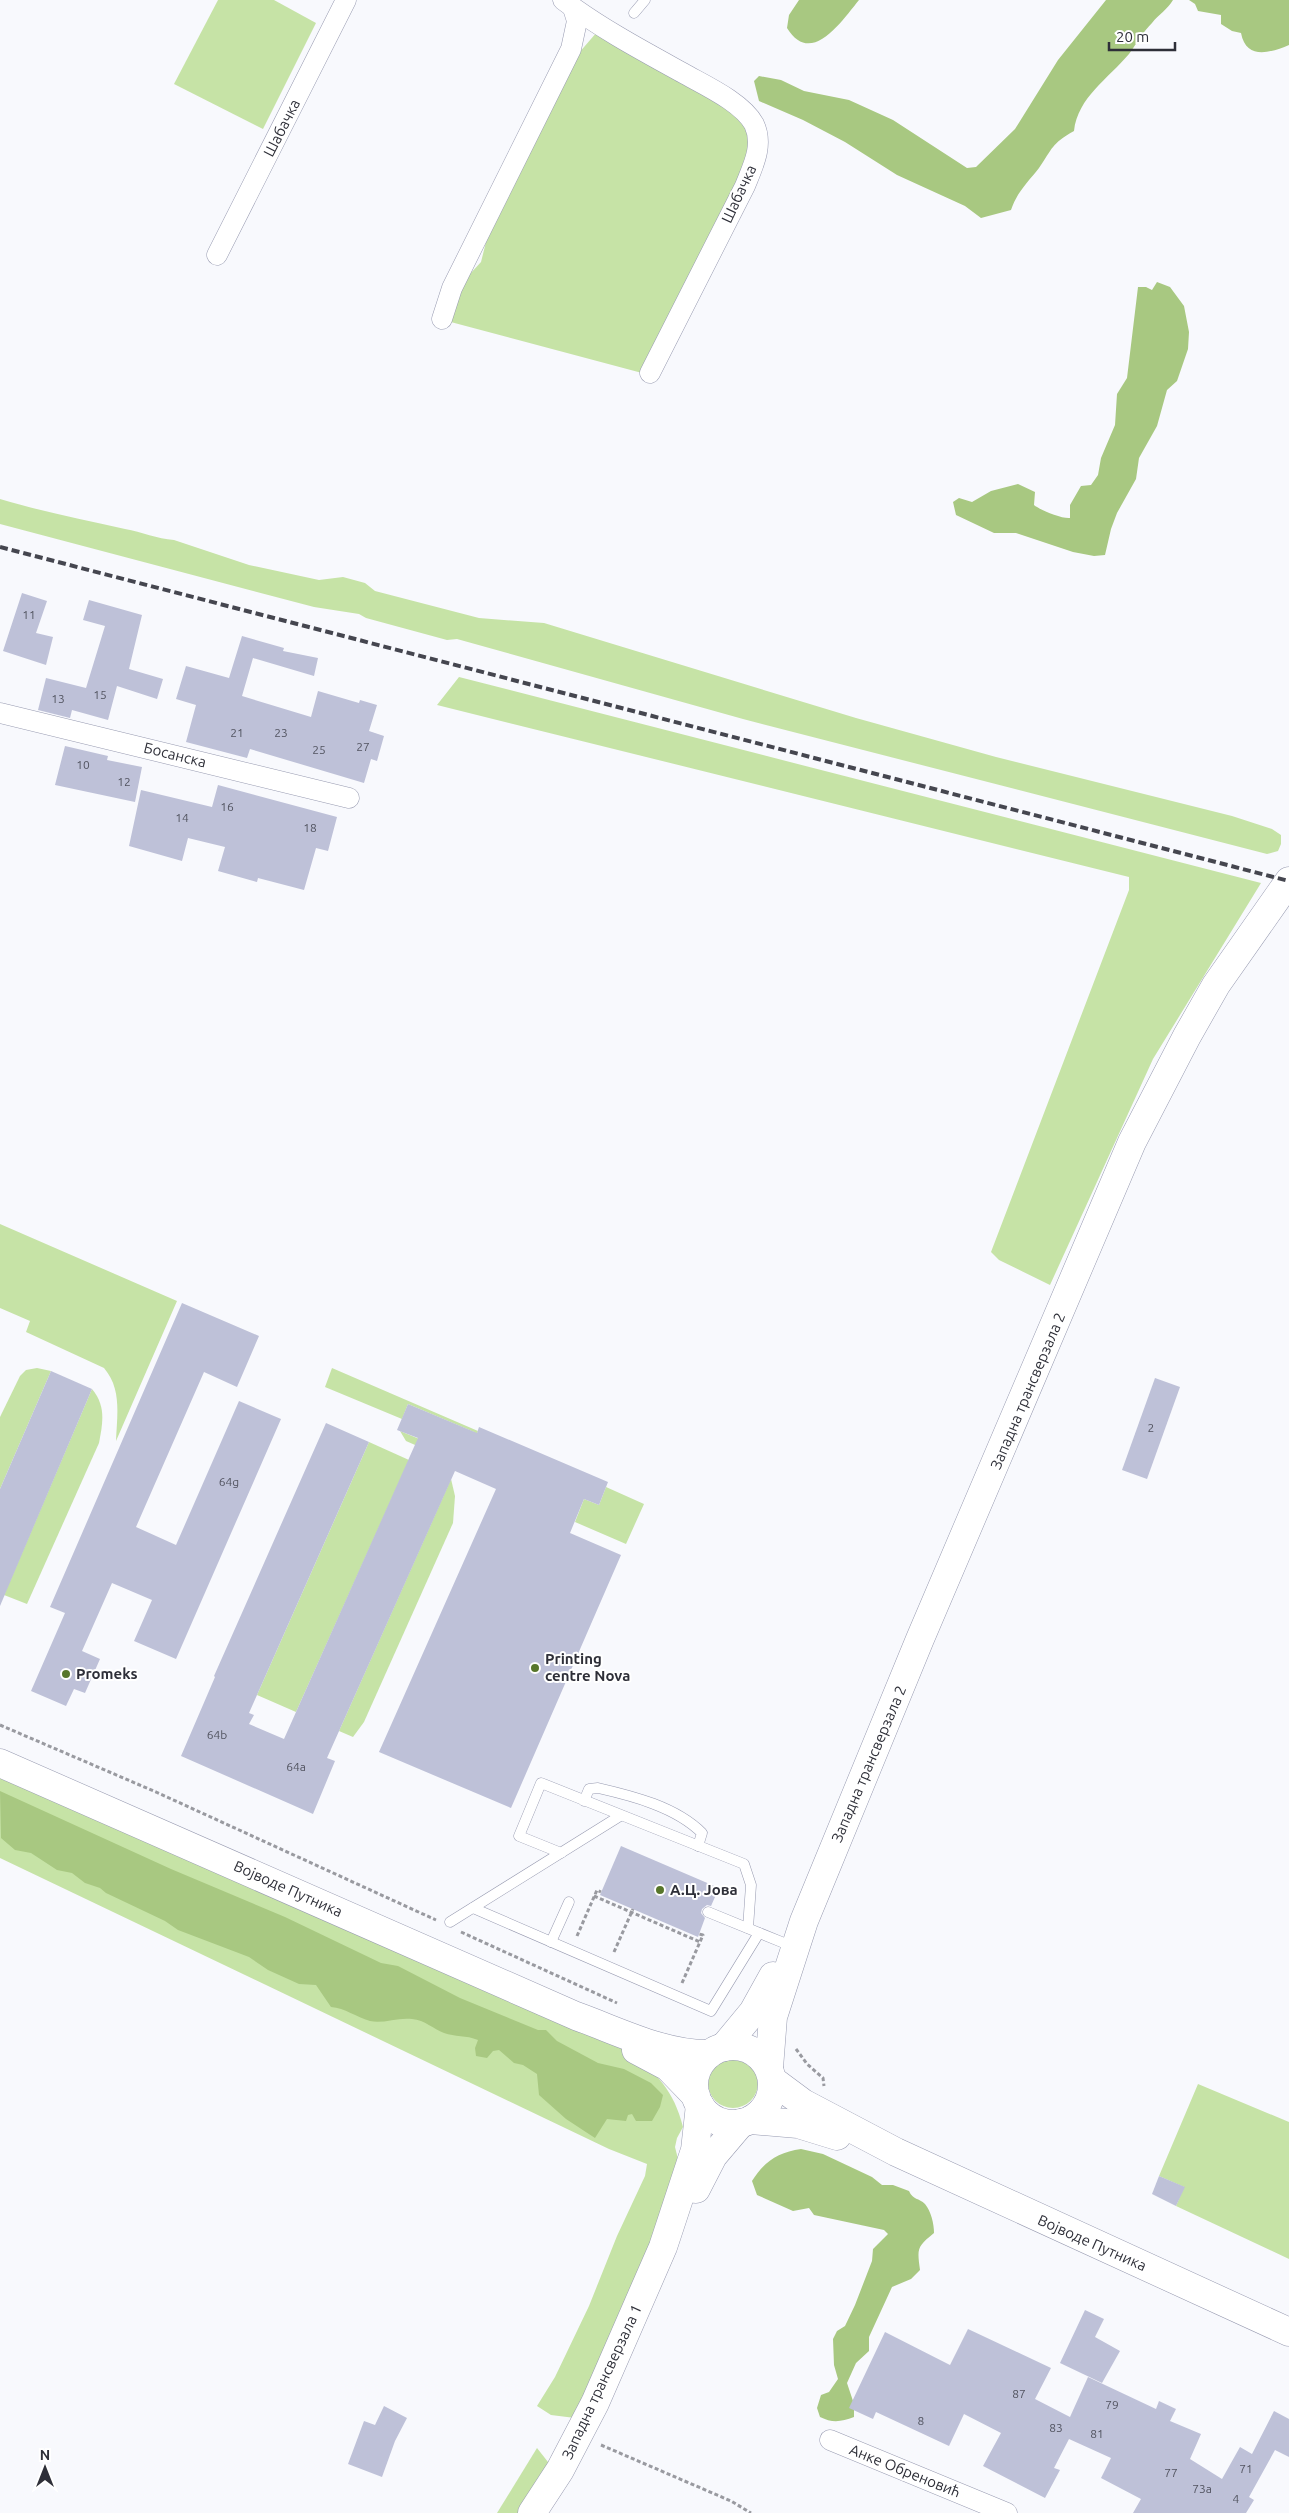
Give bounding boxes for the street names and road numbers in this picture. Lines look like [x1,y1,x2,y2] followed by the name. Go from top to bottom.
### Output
[260,96,303,159] street label: Шабачка
[718,162,759,226] street label: Шабачка
[142,739,208,770] street label: Босанска
[987,1310,1068,1472] street label: Западна трансверзала 2
[828,1683,909,1845] street label: Западна трансверзала 2
[231,1857,345,1920] street label: Војводе Путника
[1035,2211,1149,2274] street label: Војводе Путника
[558,2302,645,2462] street label: Западна трансверзала 1
[847,2440,963,2501] street label: Анке Обреновић

